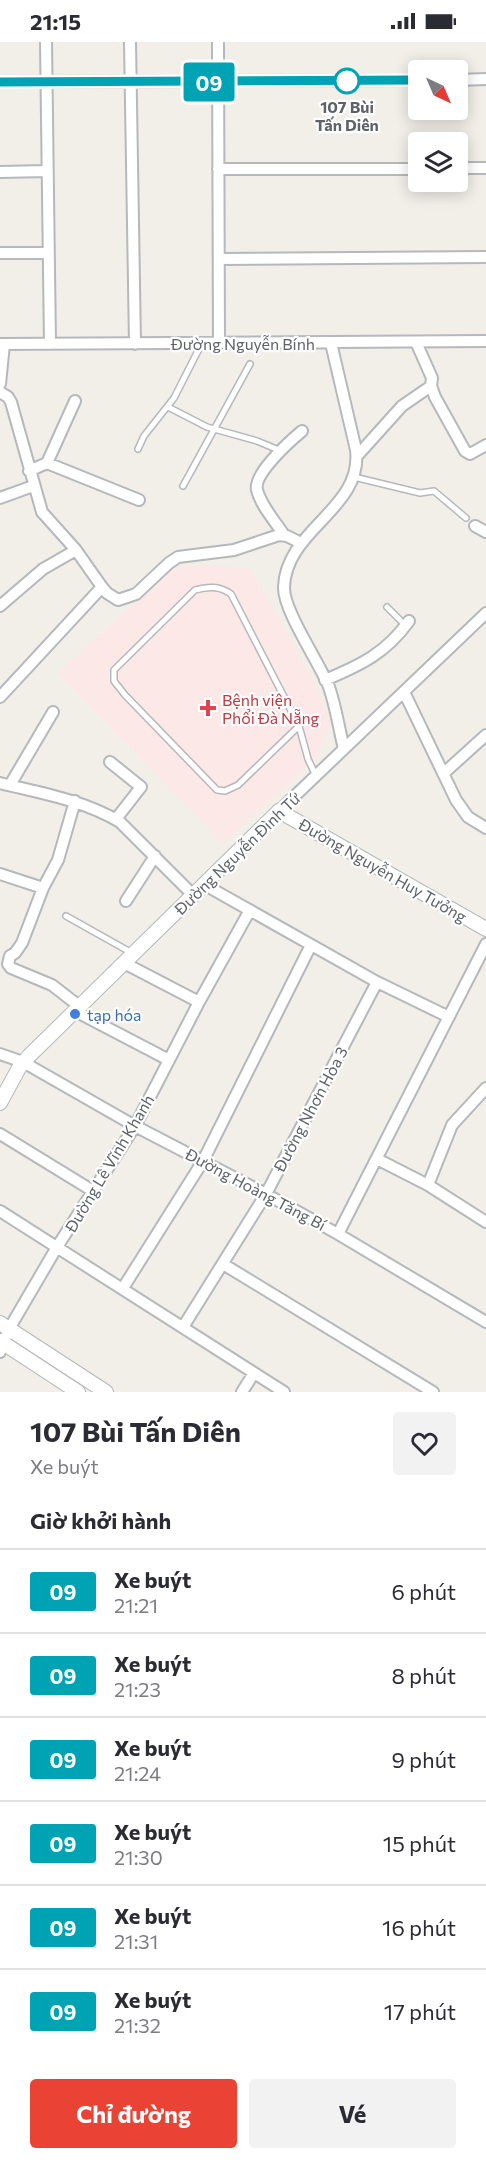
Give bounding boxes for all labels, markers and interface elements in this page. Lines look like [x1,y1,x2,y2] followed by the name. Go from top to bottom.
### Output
[30,8,81,35] text: 21:15
[408,60,468,120] north arrow
[408,60,468,192] map controls
[182,62,236,102] line badge: 09
[334,68,360,94] marker: 107 Bùi Tấn Diên
[196,70,222,95] text: 09
[315,97,379,134] place label: 107 Bùi Tấn Diên
[408,132,468,192] button: layers
[170,334,315,353] street label: Đường Nguyễn Bính
[222,690,320,727] place label: Bệnh viện Phổi Đà Nẵng
[199,699,217,717] marker: Bệnh viện Phổi Đà Nẵng
[169,787,304,919] street label: Đường Nguyễn Đình Tứ
[295,814,471,926] street label: Đường Nguyễn Huy Tưởng
[87,1005,141,1024] place label: tạp hóa
[68,1007,82,1021] marker: tạp hóa
[269,1043,351,1176] street label: Đường Nhơn Hòa 3
[60,1091,158,1236] street label: Đường Lê Vĩnh Khanh
[182,1143,330,1234] street label: Đường Hoàng Tăng Bí
[393,1412,456,1475] button: heart
[30,1414,241,1448] text: 107 Bùi Tấn Diên
[30,1454,99,1478] text: Xe buýt
[30,1507,171,1534] text: Giờ khởi hành
[114,1566,191,1593] text: Xe buýt
[392,1578,456,1605] text: 6 phút
[50,1579,76,1604] text: 09
[114,1593,158,1617] text: 21:21
[114,1650,191,1677] text: Xe buýt
[392,1662,456,1689] text: 8 phút
[50,1663,76,1688] text: 09
[114,1677,161,1701] text: 21:23
[114,1734,191,1761] text: Xe buýt
[392,1746,456,1773] text: 9 phút
[50,1747,76,1772] text: 09
[114,1761,161,1785] text: 21:24
[114,1818,191,1845] text: Xe buýt
[383,1830,456,1857] text: 15 phút
[50,1831,76,1856] text: 09
[114,1845,163,1869] text: 21:30
[114,1902,191,1929] text: Xe buýt
[382,1914,456,1941] text: 16 phút
[50,1915,76,1940] text: 09
[114,1929,158,1953] text: 21:31
[114,1986,191,2013] text: Xe buýt
[384,1998,456,2025] text: 17 phút
[50,1999,76,2024] text: 09
[114,2013,161,2037] text: 21:32
[30,2079,237,2148] button: Chỉ đường
[249,2079,456,2148] button: Vé

